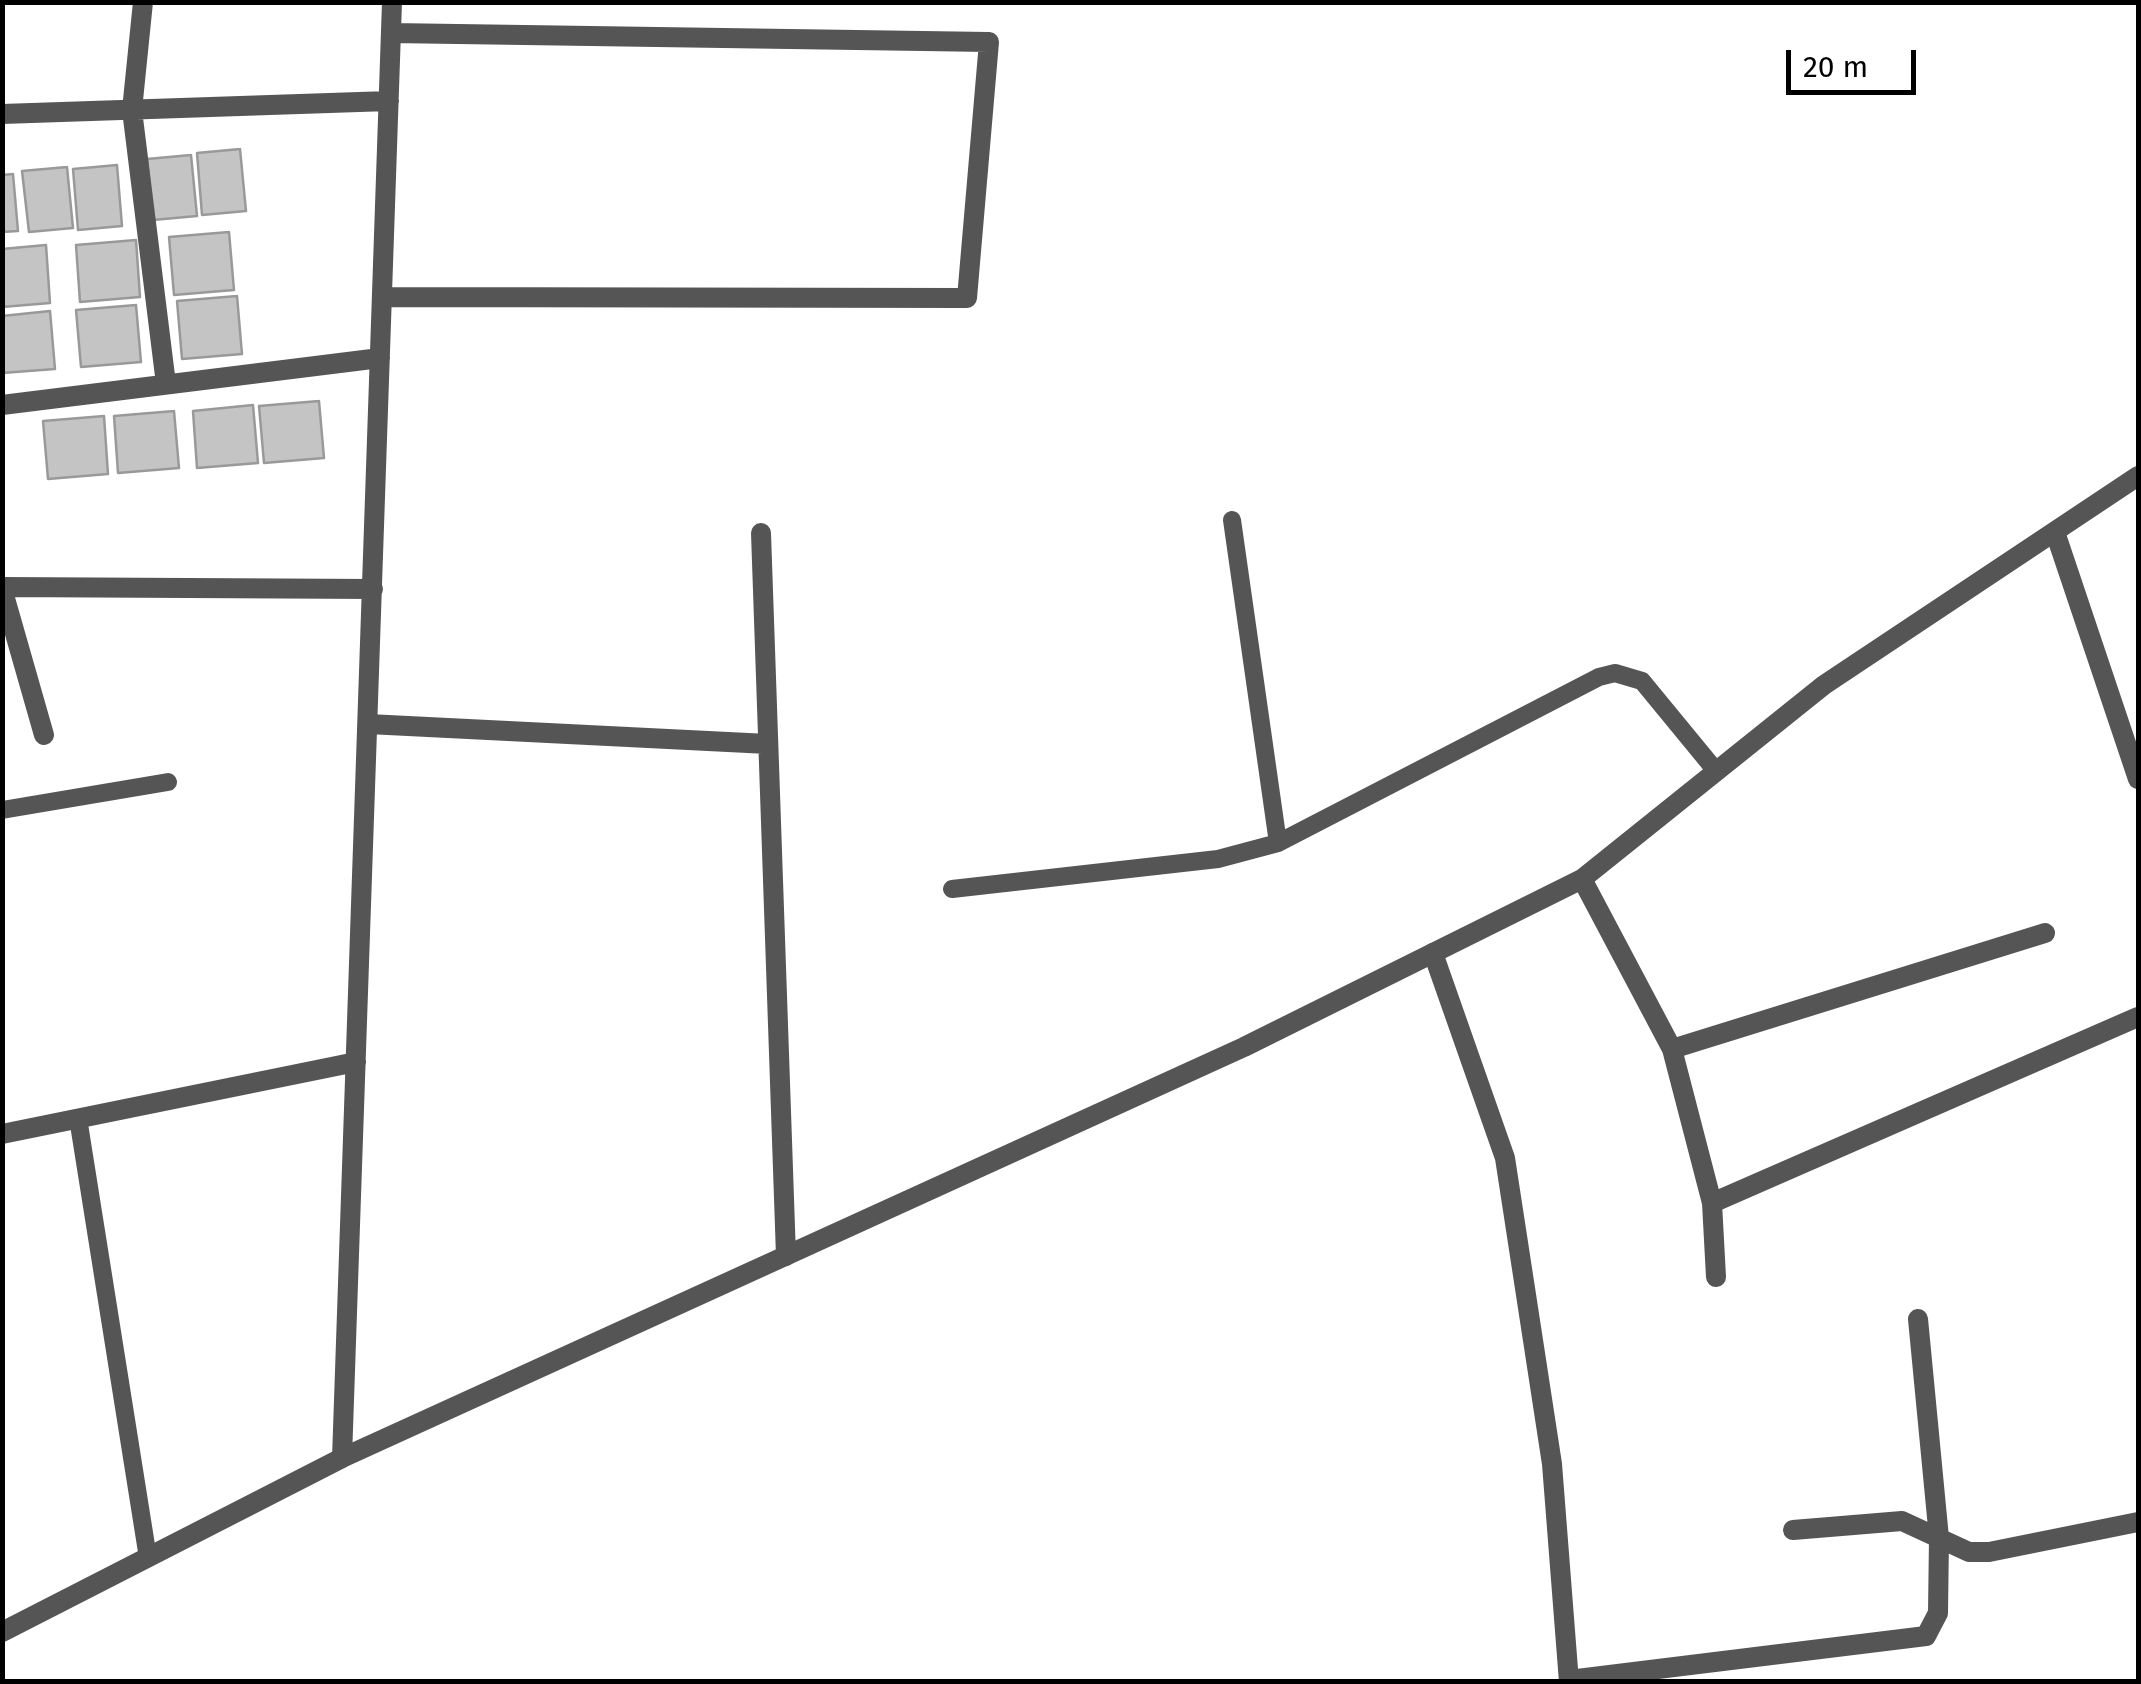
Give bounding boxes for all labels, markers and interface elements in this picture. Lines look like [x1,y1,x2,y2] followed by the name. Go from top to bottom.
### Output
[1791,30,1921,92] scale bar
[1803,49,1868,85] text: 20 m

